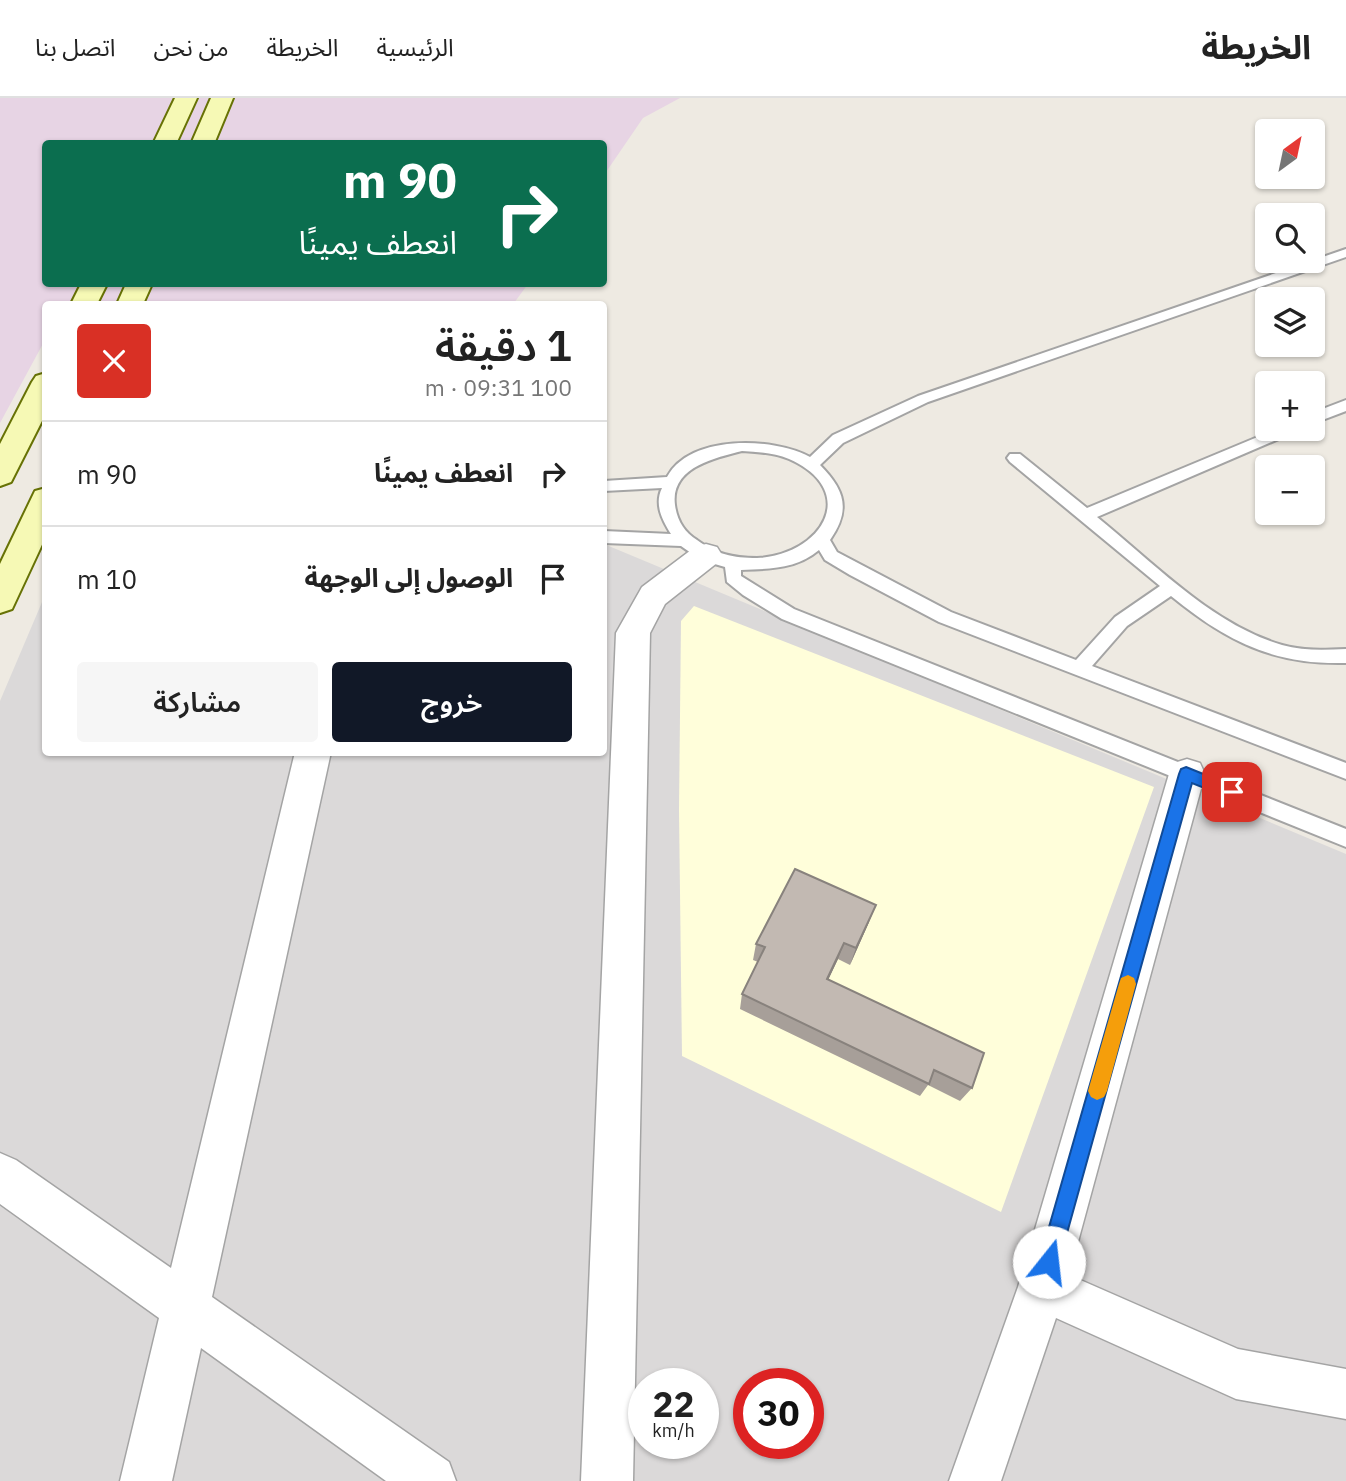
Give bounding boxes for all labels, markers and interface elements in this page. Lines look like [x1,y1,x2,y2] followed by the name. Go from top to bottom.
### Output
[1201,25,1311,68] text: الخريطة
[35,31,116,63] text: اتصل بنا
[154,31,229,63] text: من نحن
[267,31,339,63] text: الخريطة
[377,31,454,63] text: الرئيسية
[1255,119,1325,189] north arrow
[1255,119,1325,525] map controls
[343,148,457,211] text: 90 m
[481,168,572,259] icon: right
[1255,203,1325,273] button: search
[298,221,457,263] text: انعطف يمينًا
[1255,287,1325,357] button: layers
[435,318,572,373] text: 1 دقيقة
[77,324,151,398] button: close
[1255,371,1325,441] button: +
[425,372,572,402] text: 100 m · 09:31
[374,455,513,489] text: انعطف يمينًا
[534,455,572,493] icon: right
[1255,455,1325,525] button: −
[77,457,137,491] text: 90 m
[304,560,513,594] text: الوصول إلى الوجهة
[534,560,572,598] icon: arrive
[77,562,137,596] text: 10 m
[77,662,318,742] button: مشاركة
[332,662,572,742] button: خروج
[1202,762,1262,822] pin
[1213,773,1251,811] icon: arrive
[1012,1225,1086,1299] position arrow
[733,1368,824,1459] speed limit sign: 30
[652,1381,695,1427] text: 22
[652,1419,695,1442] text: km/h

